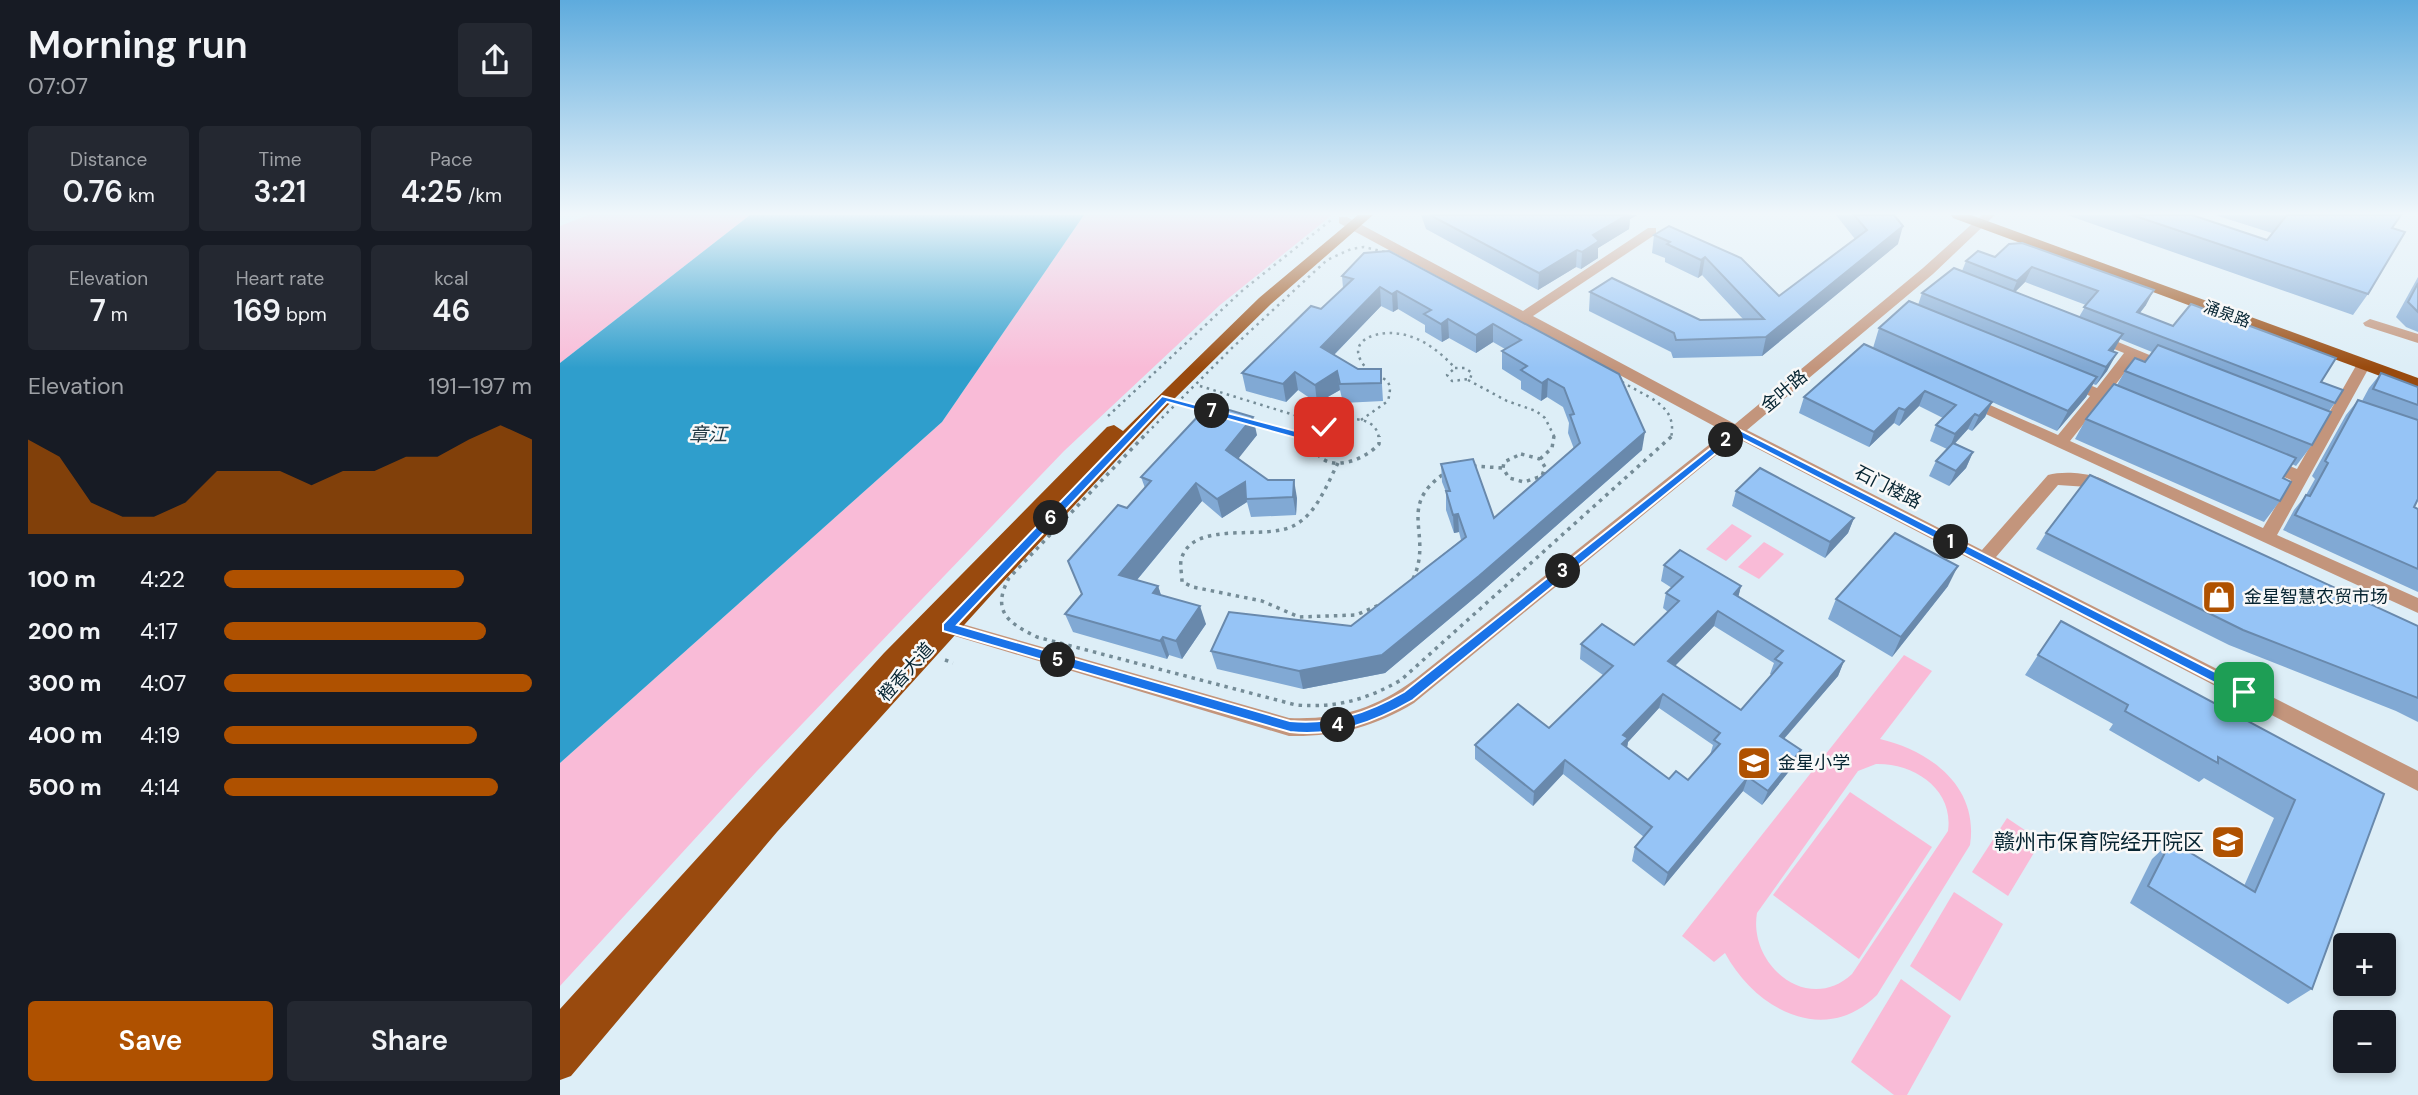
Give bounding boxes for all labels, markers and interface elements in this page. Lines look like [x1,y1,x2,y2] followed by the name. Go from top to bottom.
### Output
[28,20,248,70] text: Morning run
[458,23,532,97] button: share
[28,71,88,101] text: 07:07
[70,147,147,172] text: Distance
[259,147,301,172] text: Time
[430,147,473,172] text: Pace
[63,172,123,211] text: 0.76
[254,172,306,211] text: 3:21
[401,172,463,211] text: 4:25
[123,183,155,208] text: km
[463,183,502,208] text: /km
[69,266,148,291] text: Elevation
[236,266,324,291] text: Heart rate
[434,266,468,291] text: kcal
[90,291,106,330] text: 7
[233,291,281,330] text: 169
[432,291,470,330] text: 46
[2201,296,2253,332] street label: 涌泉路
[106,302,128,327] text: m
[281,302,327,327] text: bpm
[1756,364,1812,418] street label: 金叶路
[28,371,124,401] text: Elevation
[428,371,532,401] text: 191–197 m
[1194,394,1230,428] pin: 7
[1294,397,1354,457] pin
[1206,398,1217,423] text: 7
[1305,408,1343,446] icon: check
[689,422,729,447] water label: 章江
[1708,422,1744,458] pin: 2
[1720,427,1731,452] text: 2
[1850,460,1926,514] street label: 石门楼路
[1034,500,1068,536] pin: 6
[1044,505,1057,530] text: 6
[1934,524,1968,560] pin: 1
[1947,529,1954,554] text: 1
[1546,554,1580,588] pin: 3
[1557,558,1568,583] text: 3
[28,564,96,594] text: 100 m
[140,564,185,594] text: 4:22
[2200,578,2238,616] shop icon: 金星智慧农贸市场
[2244,585,2388,609] place label: 金星智慧农贸市场
[28,616,101,646] text: 200 m
[140,616,178,646] text: 4:17
[873,637,939,707] street label: 橙香大道
[1040,642,1076,678] pin: 5
[1052,647,1063,672] text: 5
[2214,662,2274,722] pin
[28,668,101,698] text: 300 m
[140,668,186,698] text: 4:07
[2225,673,2263,711] icon: arrive
[1320,708,1356,742] pin: 4
[1331,712,1344,737] text: 4
[28,720,102,750] text: 400 m
[140,720,180,750] text: 4:19
[1735,744,1773,782] school or university icon: 金星小学
[1778,751,1850,775] place label: 金星小学
[28,772,102,802] text: 500 m
[140,772,180,802] text: 4:14
[2209,823,2247,861] school or university icon: 赣州市保育院经开院区
[1994,828,2204,856] place label: 赣州市保育院经开院区
[2333,933,2396,1073] map controls
[2333,933,2396,996] button: +
[28,1001,273,1081] button: Save
[287,1001,532,1081] button: Share
[2333,1010,2396,1073] button: −

